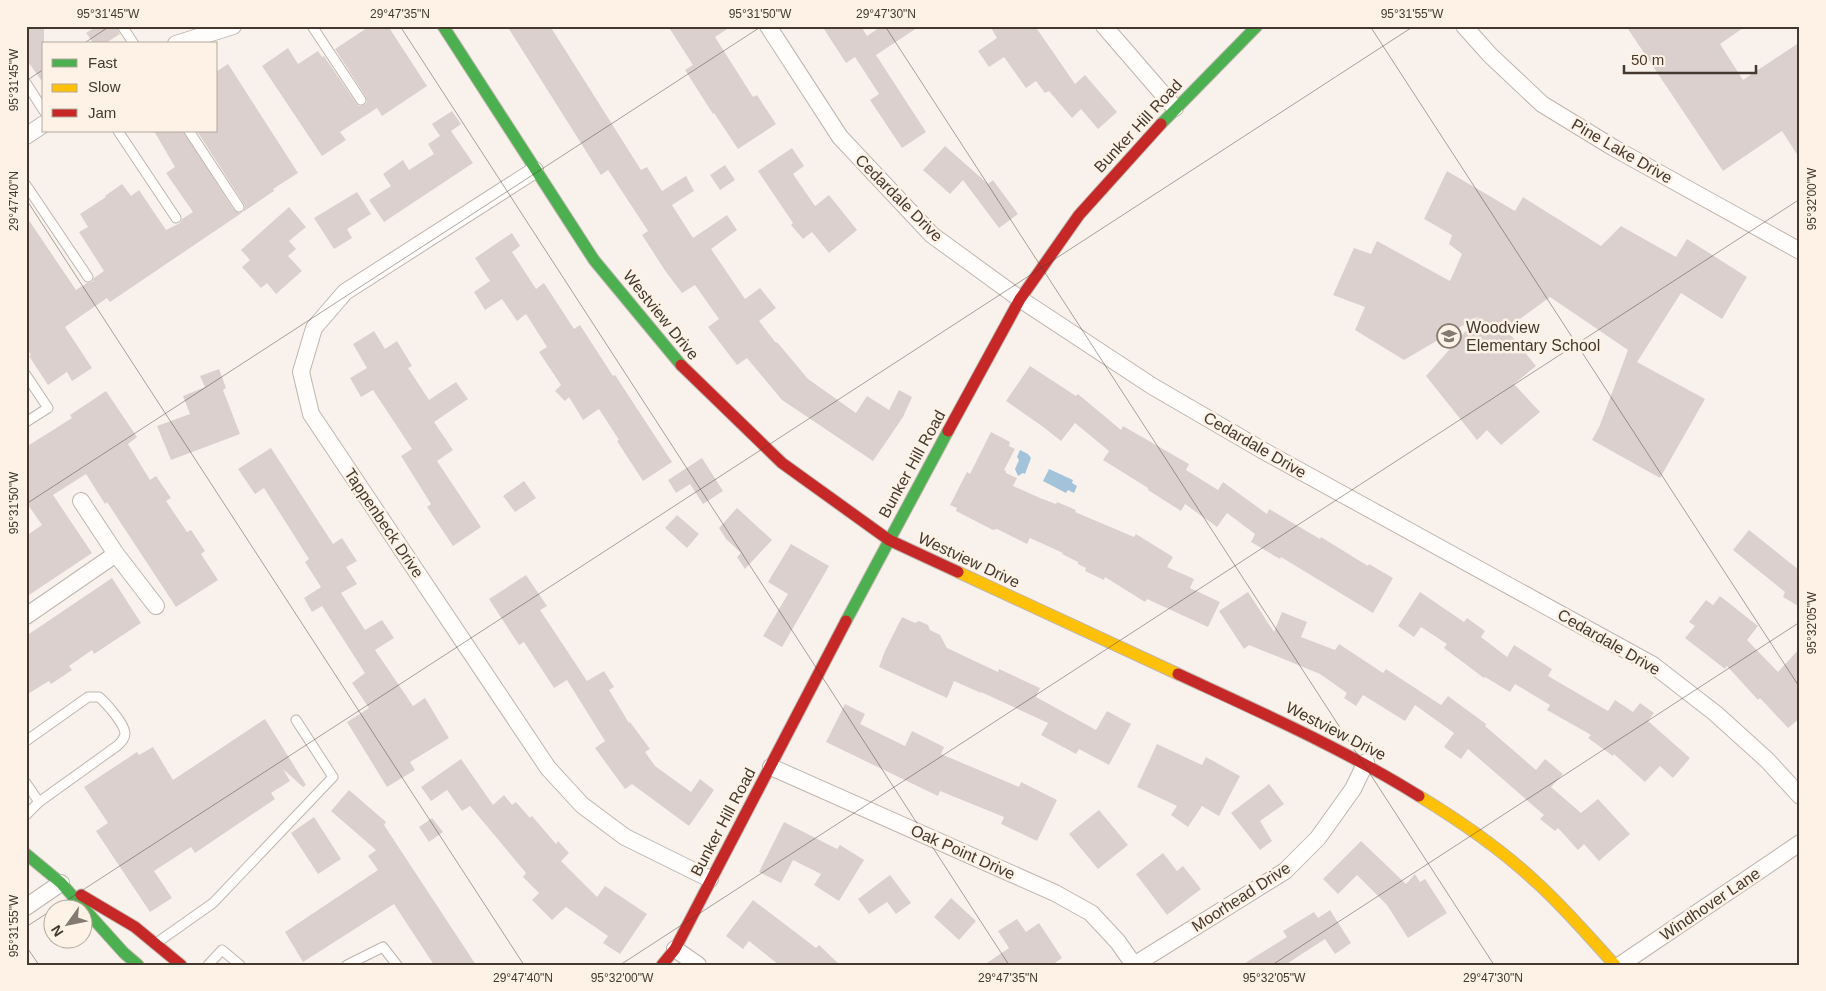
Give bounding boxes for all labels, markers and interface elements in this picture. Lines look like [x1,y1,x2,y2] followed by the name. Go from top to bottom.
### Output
[77,7,140,21] text: 95°31'45"W
[370,7,430,21] text: 29°47'35"N
[729,7,792,21] text: 95°31'50"W
[856,7,916,21] text: 29°47'30"N
[1381,7,1444,21] text: 95°31'55"W
[42,42,218,132] legend
[1624,42,1756,74] scale bar
[7,48,21,111] text: 95°31'45"W
[1631,51,1664,68] text: 50 m
[88,54,118,71] text: Fast
[1091,76,1185,176] street label: Bunker Hill Road
[88,78,121,95] text: Slow
[88,104,116,121] text: Jam
[1569,115,1675,187] street label: Pine Lake Drive
[852,151,946,245] street label: Cedardale Drive
[1805,167,1819,230] text: 95°32'00"W
[7,171,21,231] text: 29°47'40"N
[620,267,702,363] street label: Westview Drive
[1466,319,1600,354] place label: Woodview Elementary School
[1436,323,1462,349] school or university icon: Woodview Elementary School
[875,407,949,521] street label: Bunker Hill Road
[1201,409,1309,481] street label: Cedardale Drive
[341,465,427,581] street label: Tappenbeck Drive
[7,471,21,534] text: 95°31'50"W
[916,529,1023,591] street label: Westview Drive
[1805,591,1819,654] text: 95°32'05"W
[1555,606,1663,678] street label: Cedardale Drive
[1283,698,1389,764] street label: Westview Drive
[687,765,759,879] street label: Bunker Hill Road
[908,821,1018,883] street label: Oak Point Drive
[1189,859,1293,935] street label: Moorhead Drive
[1657,864,1763,944] street label: Windhover Lane
[7,894,21,957] text: 95°31'55"W
[42,898,92,948] north arrow
[48,922,67,940] text: N
[493,971,553,985] text: 29°47'40"N
[591,971,654,985] text: 95°32'00"W
[978,971,1038,985] text: 29°47'35"N
[1243,971,1306,985] text: 95°32'05"W
[1463,971,1523,985] text: 29°47'30"N

